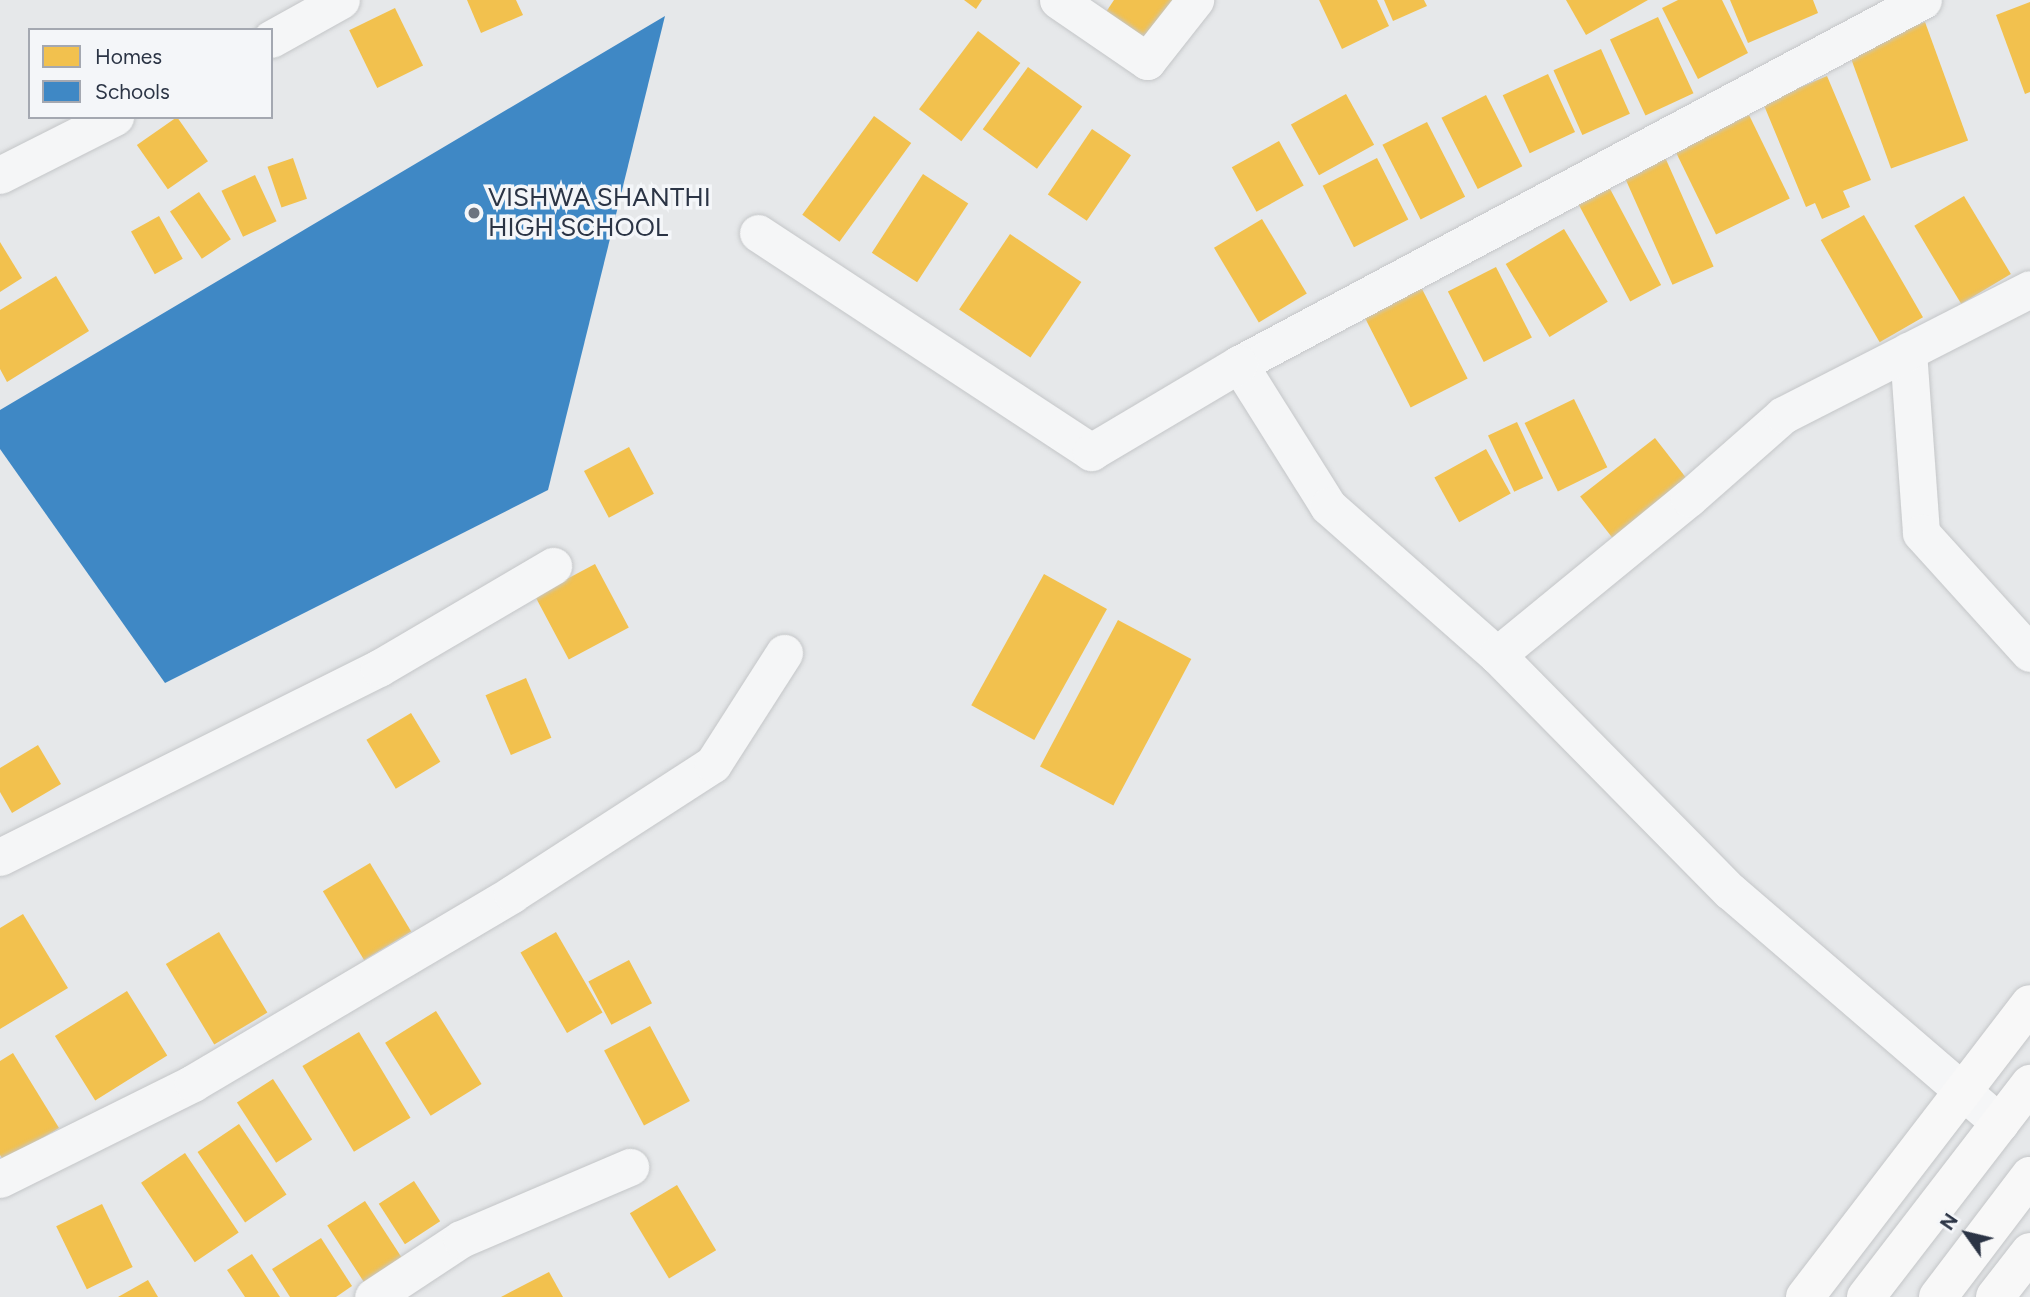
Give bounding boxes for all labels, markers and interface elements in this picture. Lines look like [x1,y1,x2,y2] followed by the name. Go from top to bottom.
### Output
[28,28,273,119] legend
[95,44,162,69] text: Homes
[95,79,170,104] text: Schools
[488,182,711,244] place label: VISHWA SHANTHI HIGH SCHOOL
[466,205,482,221] marker: VISHWA SHANTHI HIGH SCHOOL
[1932,1199,2002,1269] north arrow
[1936,1209,1963,1234] text: N

